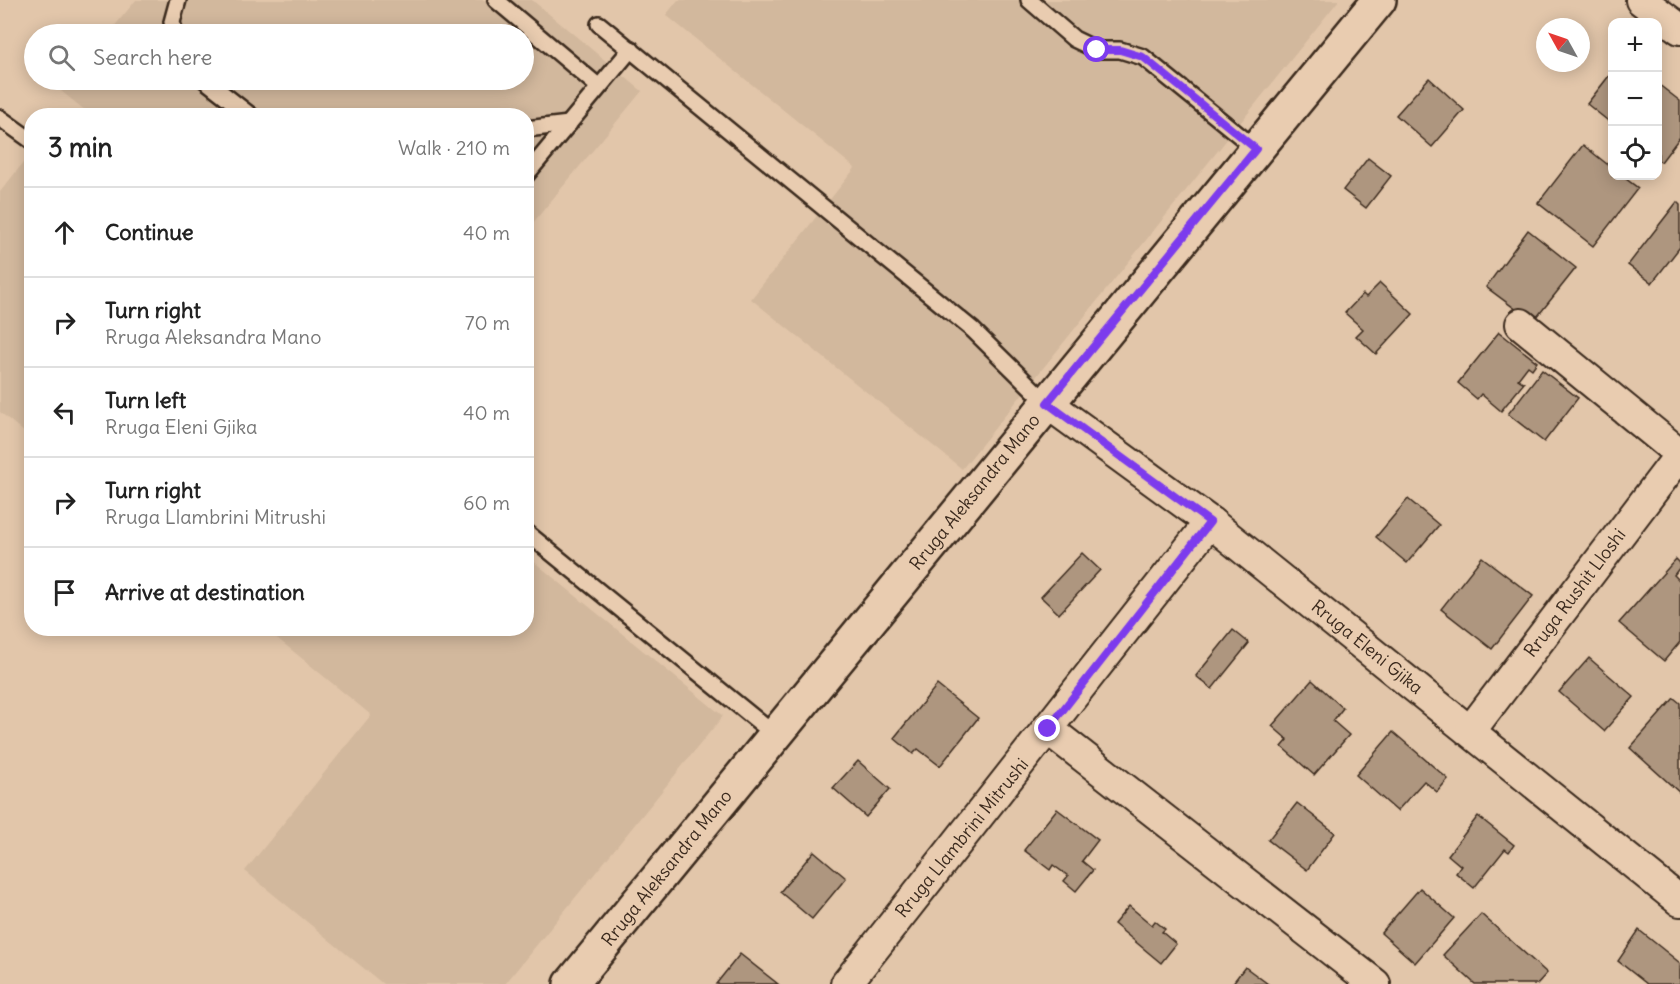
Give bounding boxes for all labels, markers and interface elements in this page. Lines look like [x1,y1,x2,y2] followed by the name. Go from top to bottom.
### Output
[1536,18,1590,72] north arrow
[1608,18,1662,180] map controls
[1608,18,1662,72] button: +
[24,24,534,90] search box
[1083,36,1109,62] route start
[45,41,78,74] icon: search
[93,43,212,71] text: Search here
[1608,72,1662,126] button: −
[1608,126,1662,180] button: locate
[48,131,113,164] text: 3 min
[398,135,510,160] text: Walk · 210 m
[48,216,81,249] icon: ahead
[105,218,194,246] text: Continue
[463,220,510,245] text: 40 m
[105,296,201,324] text: Turn right
[48,306,81,339] icon: right
[465,310,510,335] text: 70 m
[105,324,321,349] text: Rruga Aleksandra Mano
[105,386,186,414] text: Turn left
[48,396,81,429] icon: left
[463,400,510,425] text: 40 m
[904,409,1045,575] street label: Rruga Aleksandra Mano
[105,414,258,439] text: Rruga Eleni Gjika
[105,476,201,504] text: Turn right
[48,486,81,519] icon: right
[463,490,510,515] text: 60 m
[105,504,326,529] text: Rruga Llambrini Mitrushi
[1519,524,1630,662] street label: Rruga Rushit Lloshi
[48,576,81,609] icon: arrive
[105,578,305,606] text: Arrive at destination
[1307,594,1428,699] street label: Rruga Eleni Gjika
[1034,715,1060,741] route end
[890,753,1033,922] street label: Rruga Llambrini Mitrushi
[596,785,737,951] street label: Rruga Aleksandra Mano

